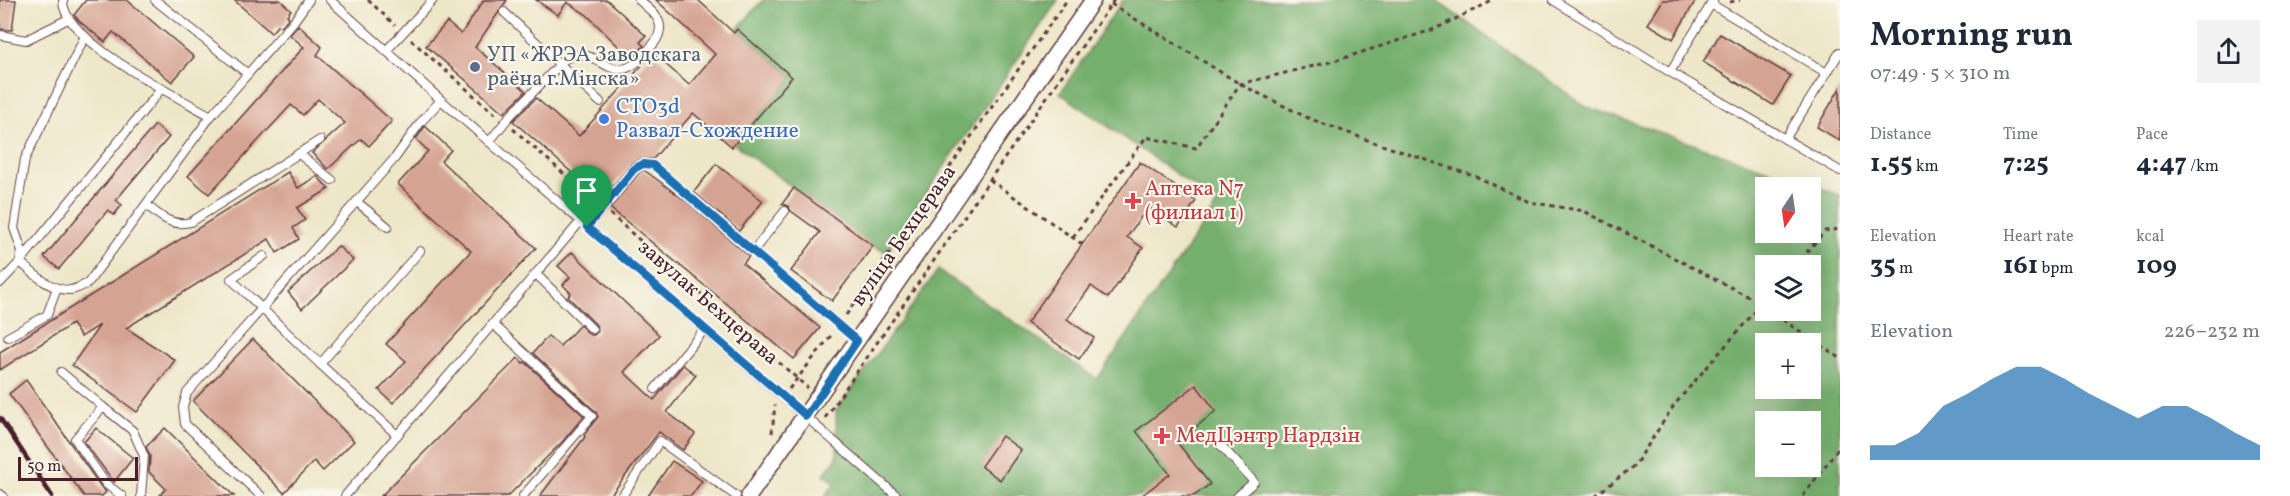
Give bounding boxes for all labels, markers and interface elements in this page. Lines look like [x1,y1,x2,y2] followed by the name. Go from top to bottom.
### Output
[1870,14,2073,60] text: Morning run
[2197,20,2260,83] button: share
[487,41,702,94] place label: УП «ЖРЭА Заводскага раёна г.Мінска»
[468,60,482,74] marker: УП «ЖРЭА Заводскага раёна г.Мінска»
[1870,60,2010,88] text: 07:49 · 5 × 310 m
[616,93,799,146] place label: СТО3d Развал-Схождение
[597,112,611,126] marker: СТО3d Развал-Схождение
[1870,124,1931,146] text: Distance
[2003,124,2038,146] text: Time
[2136,124,2168,146] text: Pace
[1870,146,1913,182] text: 1.55
[2003,146,2049,182] text: 7:25
[2136,146,2187,182] text: 4:47
[1913,156,1939,178] text: km
[2187,156,2219,178] text: /km
[844,160,964,312] street label: вуліца Бехцерава
[561,165,612,227] pin
[570,174,603,207] icon: arrive
[1145,175,1244,228] place label: Аптека N7 (филиал 1)
[1755,177,1821,243] north arrow
[1755,177,1821,477] map controls
[1126,194,1140,208] marker: Аптека N7 (филиал 1)
[1870,226,1937,248] text: Elevation
[2003,226,2074,248] text: Heart rate
[2136,226,2164,248] text: kcal
[631,234,785,372] street label: завулак Бехцерава
[1870,248,1896,284] text: 35
[2003,248,2038,284] text: 161
[2136,248,2177,284] text: 109
[1755,255,1821,321] button: layers
[1896,258,1913,280] text: m
[2038,258,2073,280] text: bpm
[1870,318,1953,346] text: Elevation
[2164,318,2260,346] text: 226–232 m
[1755,333,1821,399] button: +
[1755,411,1821,477] button: −
[1176,422,1361,451] place label: МедЦэнтр Нардзін
[1153,427,1171,445] marker: МедЦэнтр Нардзін
[18,454,138,482] scale bar
[27,456,61,478] text: 50 m

